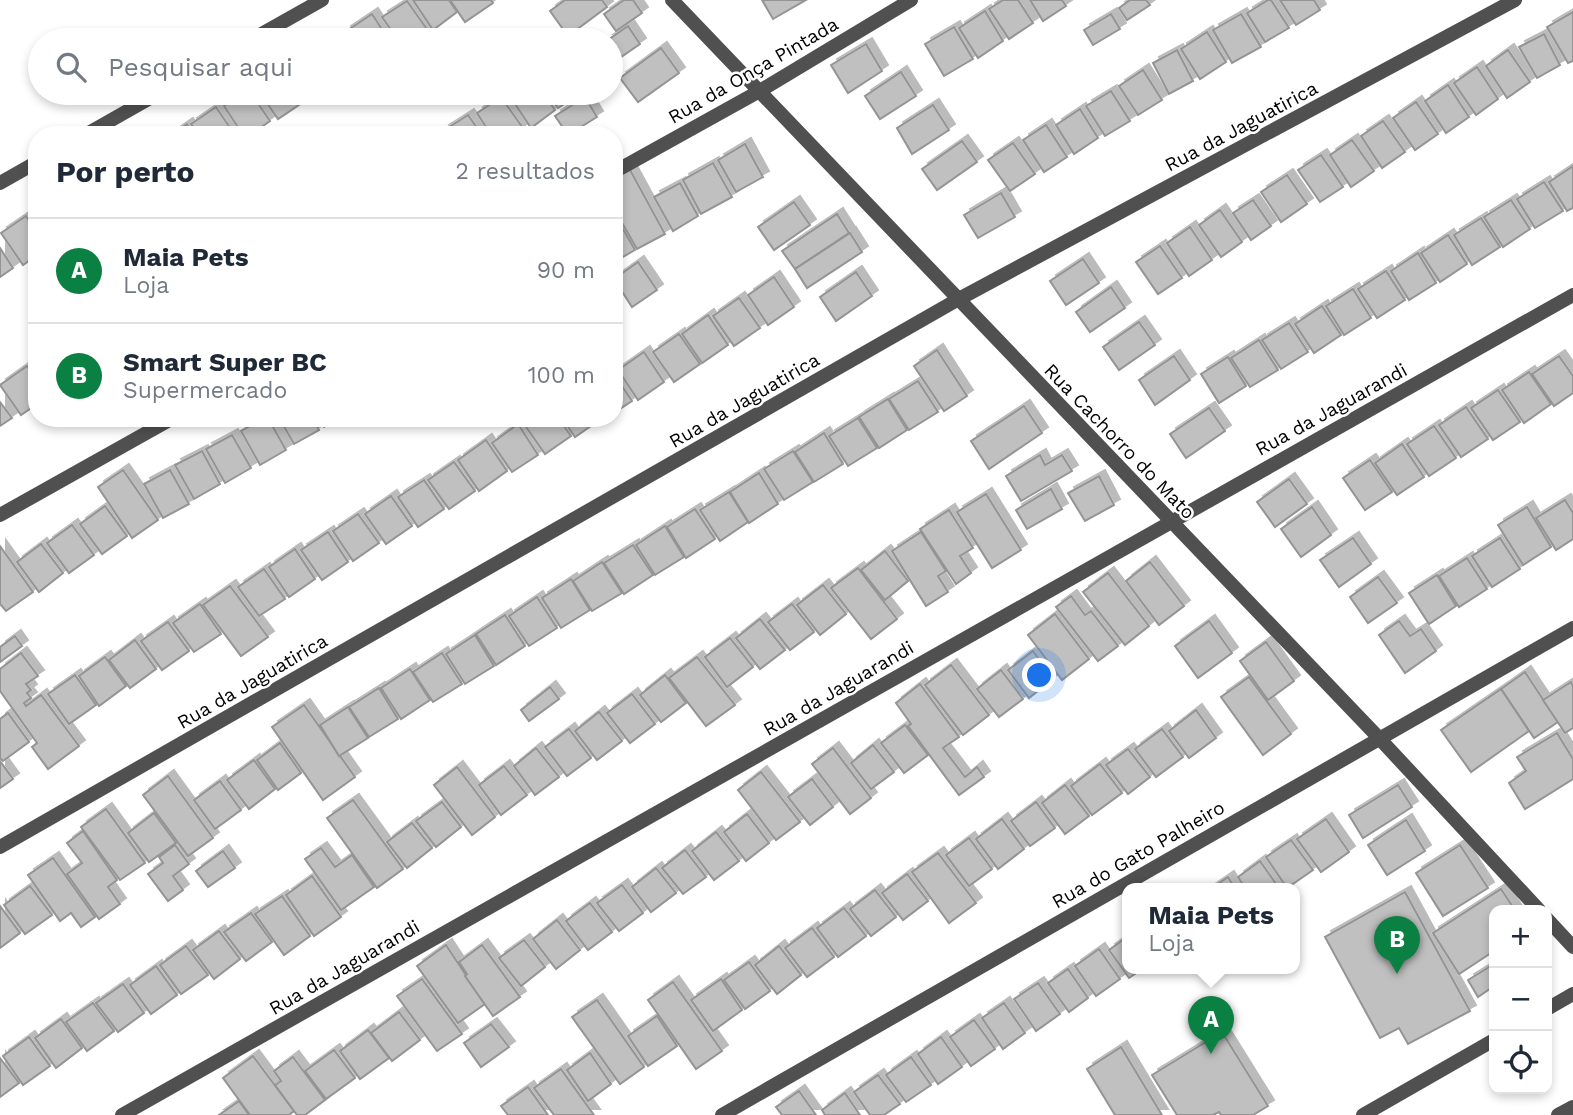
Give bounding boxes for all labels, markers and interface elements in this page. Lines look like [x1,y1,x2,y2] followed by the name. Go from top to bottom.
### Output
[664,12,843,129] street label: Rua da Onça Pintada
[28,28,623,105] search box
[52,48,90,86] icon: search
[108,52,293,82] text: Pesquisar aqui
[1161,76,1322,176] street label: Rua da Jaguatirica
[56,154,194,189] text: Por perto
[456,158,595,185] text: 2 resultados
[123,242,249,272] text: Maia Pets
[71,257,87,284] text: A
[537,257,595,284] text: 90 m
[123,272,169,299] text: Loja
[123,347,327,377] text: Smart Super BC
[665,348,824,453] street label: Rua da Jaguatirica
[1251,358,1411,461] street label: Rua da Jaguarandi
[1039,359,1200,524] street label: Rua Cachorro do Mato
[71,362,87,389] text: B
[528,362,595,389] text: 100 m
[123,377,287,404] text: Supermercado
[173,629,332,734] street label: Rua da Jaguatirica
[759,636,918,741] street label: Rua da Jaguarandi
[1022,658,1056,692] your location
[1048,796,1229,913] street label: Rua do Gato Palheiro
[1122,883,1300,974] popup
[1148,900,1274,930] text: Maia Pets
[1489,905,1552,1094] map controls
[1489,905,1552,968] button: +
[265,915,424,1020] street label: Rua da Jaguarandi
[1374,916,1420,974] pin: B
[1148,930,1195,957] text: Loja
[1489,968,1552,1031] button: −
[1188,996,1234,1054] pin: A
[1489,1031,1552,1094] button: locate

